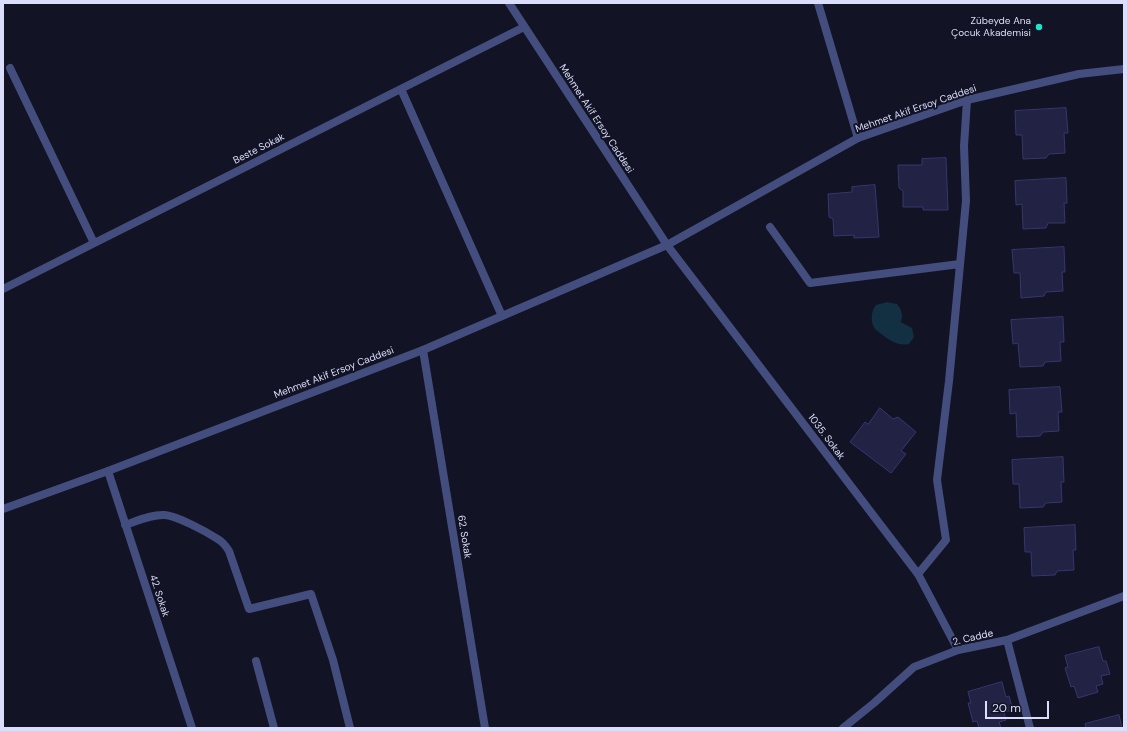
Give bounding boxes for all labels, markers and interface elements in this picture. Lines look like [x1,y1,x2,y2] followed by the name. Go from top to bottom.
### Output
[951,15,1031,38] place label: Zübeyde Ana Çocuk Akademisi
[1034,22,1044,32] marker: Zübeyde Ana Çocuk Akademisi
[556,62,636,176] street label: Mehmet Akif Ersoy Caddesi
[854,83,978,135] street label: Mehmet Akif Ersoy Caddesi
[231,131,287,167] street label: Beste Sokak
[272,345,396,401] street label: Mehmet Akif Ersoy Caddesi
[805,412,847,462] street label: 1035. Sokak
[455,515,473,559] street label: 62. Sokak
[147,573,171,619] street label: 42. Sokak
[952,628,994,648] street label: 2. Cadde
[987,693,1051,719] scale bar
[992,700,1021,716] text: 20 m

